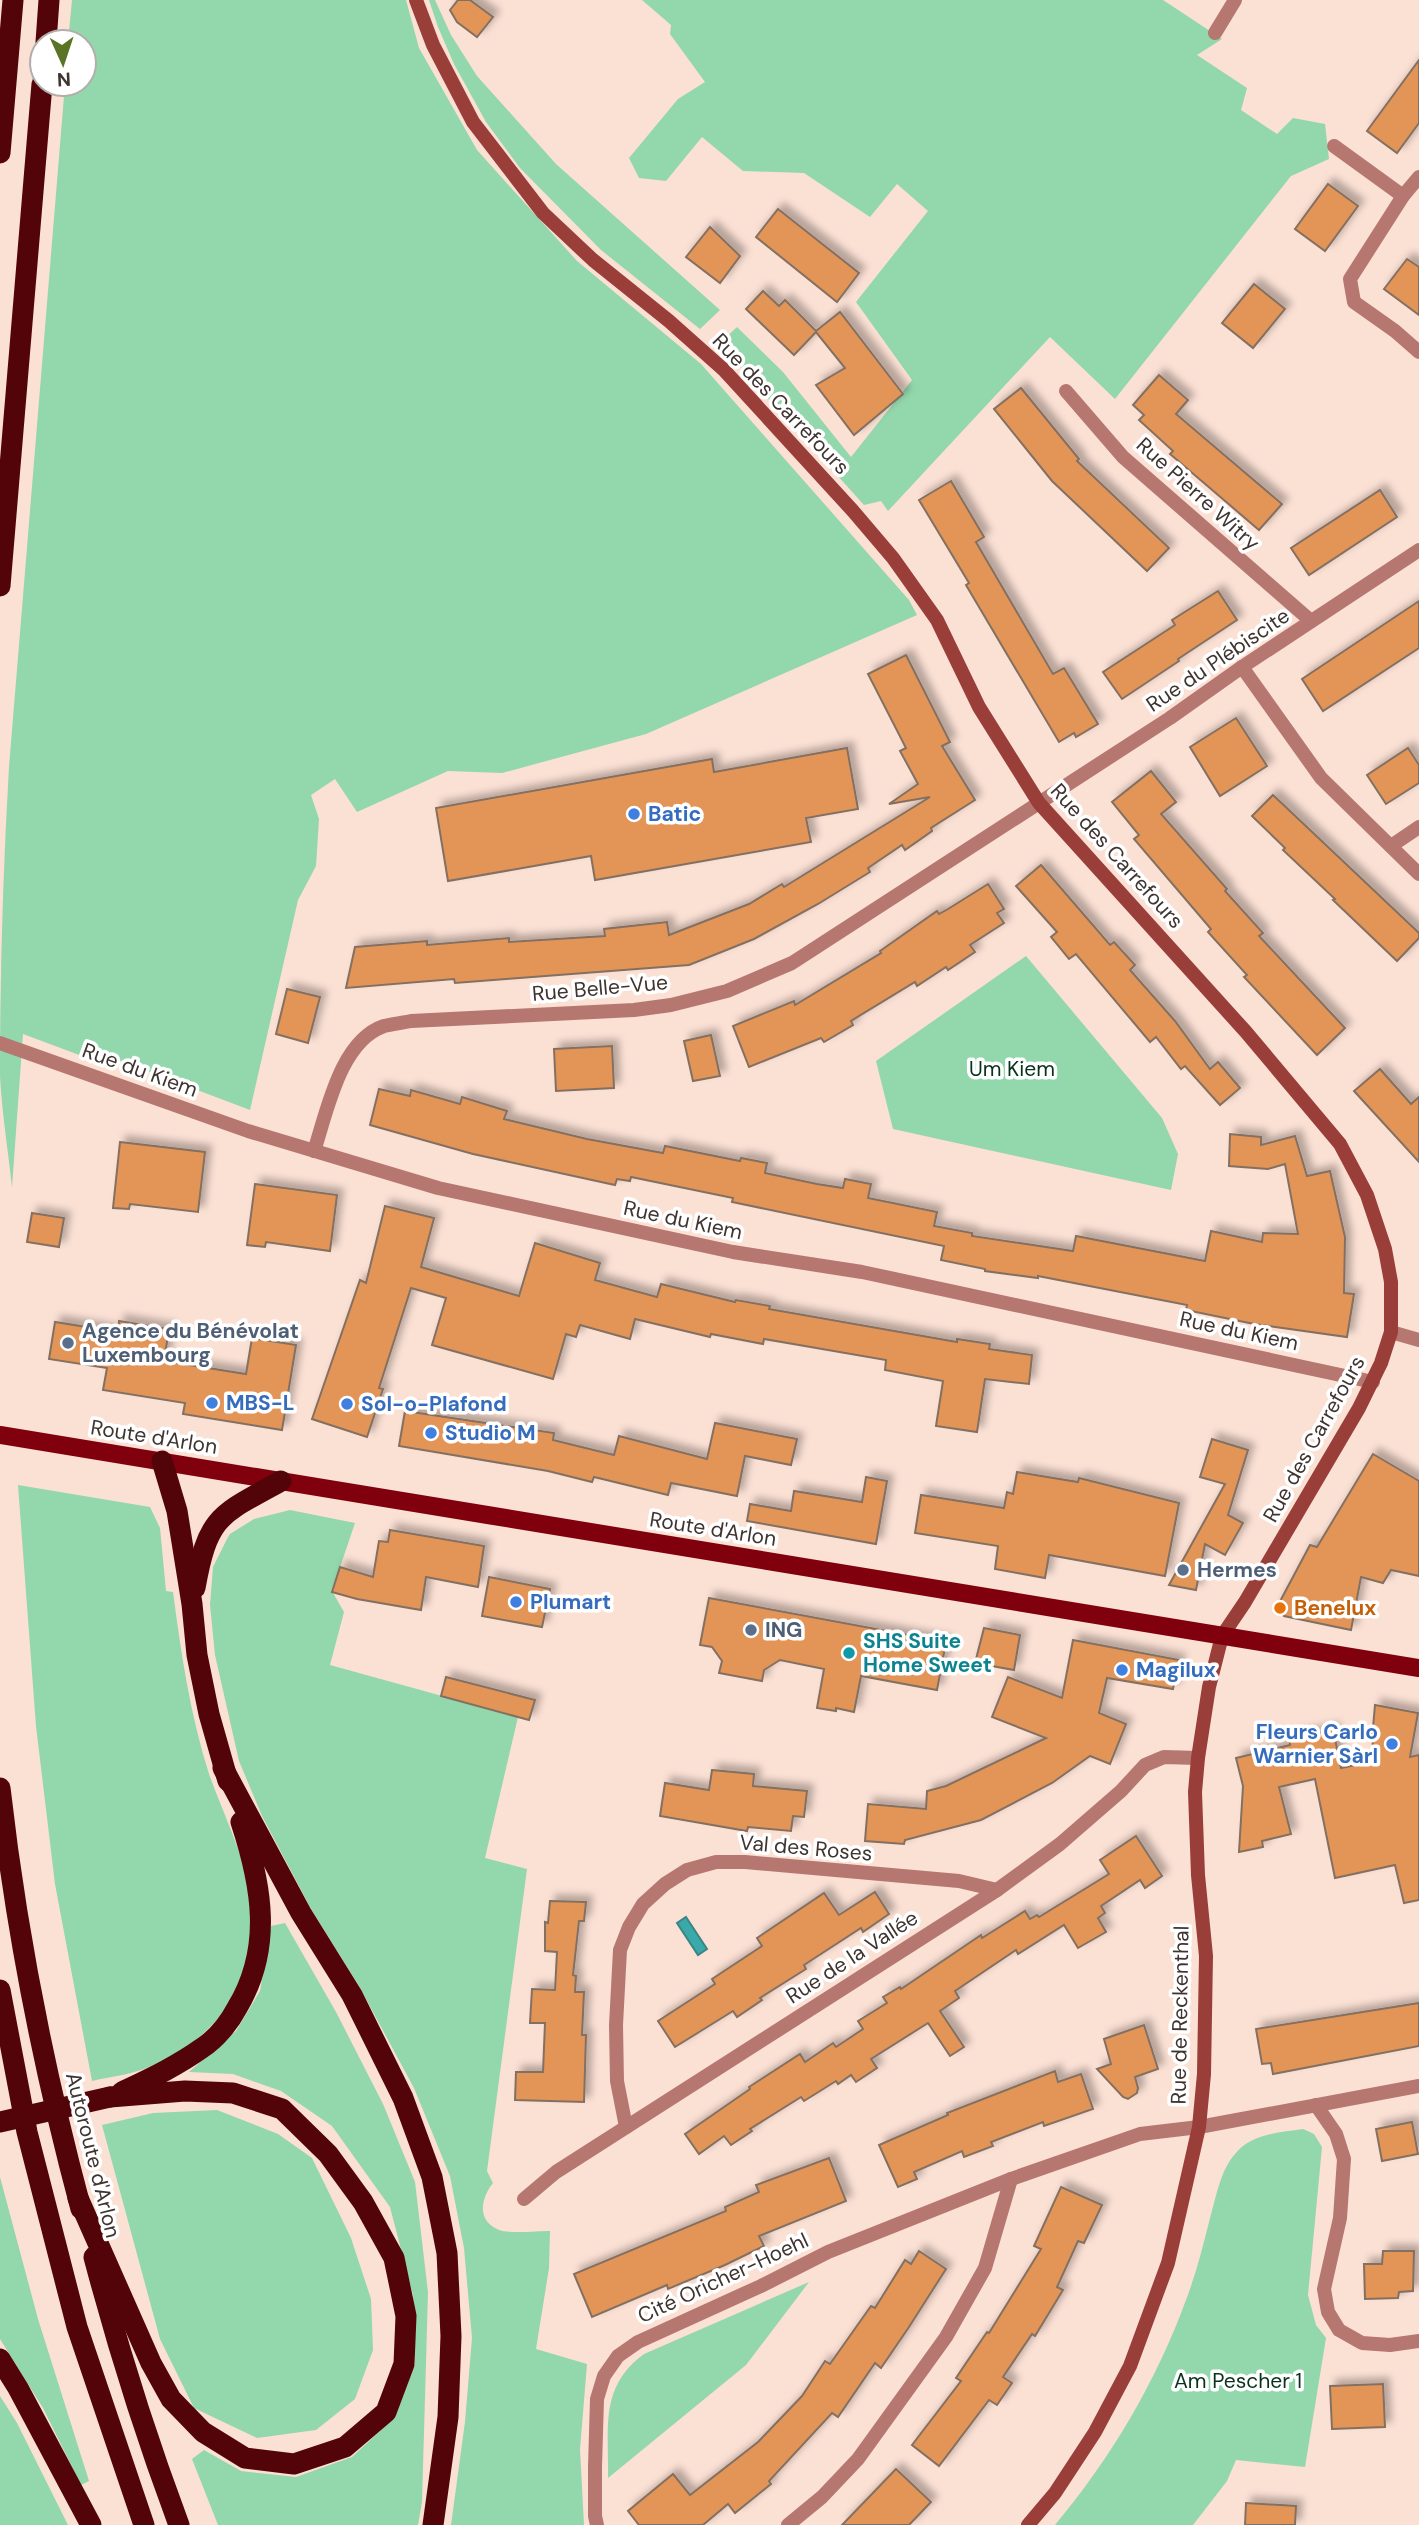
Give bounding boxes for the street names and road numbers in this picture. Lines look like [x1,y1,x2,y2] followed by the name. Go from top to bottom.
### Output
[706,327,856,481] street label: Rue des Carrefours
[1130,431,1266,557] street label: Rue Pierre Witry
[1141,602,1295,718] street label: Rue du Plébiscite
[1044,777,1190,935] street label: Rue des Carrefours
[531,968,669,1008] street label: Rue Belle-Vue
[78,1036,202,1104] street label: Rue du Kiem
[621,1194,745,1246] street label: Rue du Kiem
[1177,1305,1301,1357] street label: Rue du Kiem
[1257,1351,1371,1527] street label: Rue des Carrefours
[89,1413,219,1461] street label: Route d'Arlon
[648,1505,778,1553] street label: Route d'Arlon
[738,1828,874,1868] street label: Val des Roses
[781,1904,923,2010] street label: Rue de la Vallée
[1164,1925,1196,2105] street label: Rue de Reckenthal
[59,2069,127,2241] street label: Autoroute d'Arlon
[633,2226,813,2330] street label: Cité Oricher-Hoehl

